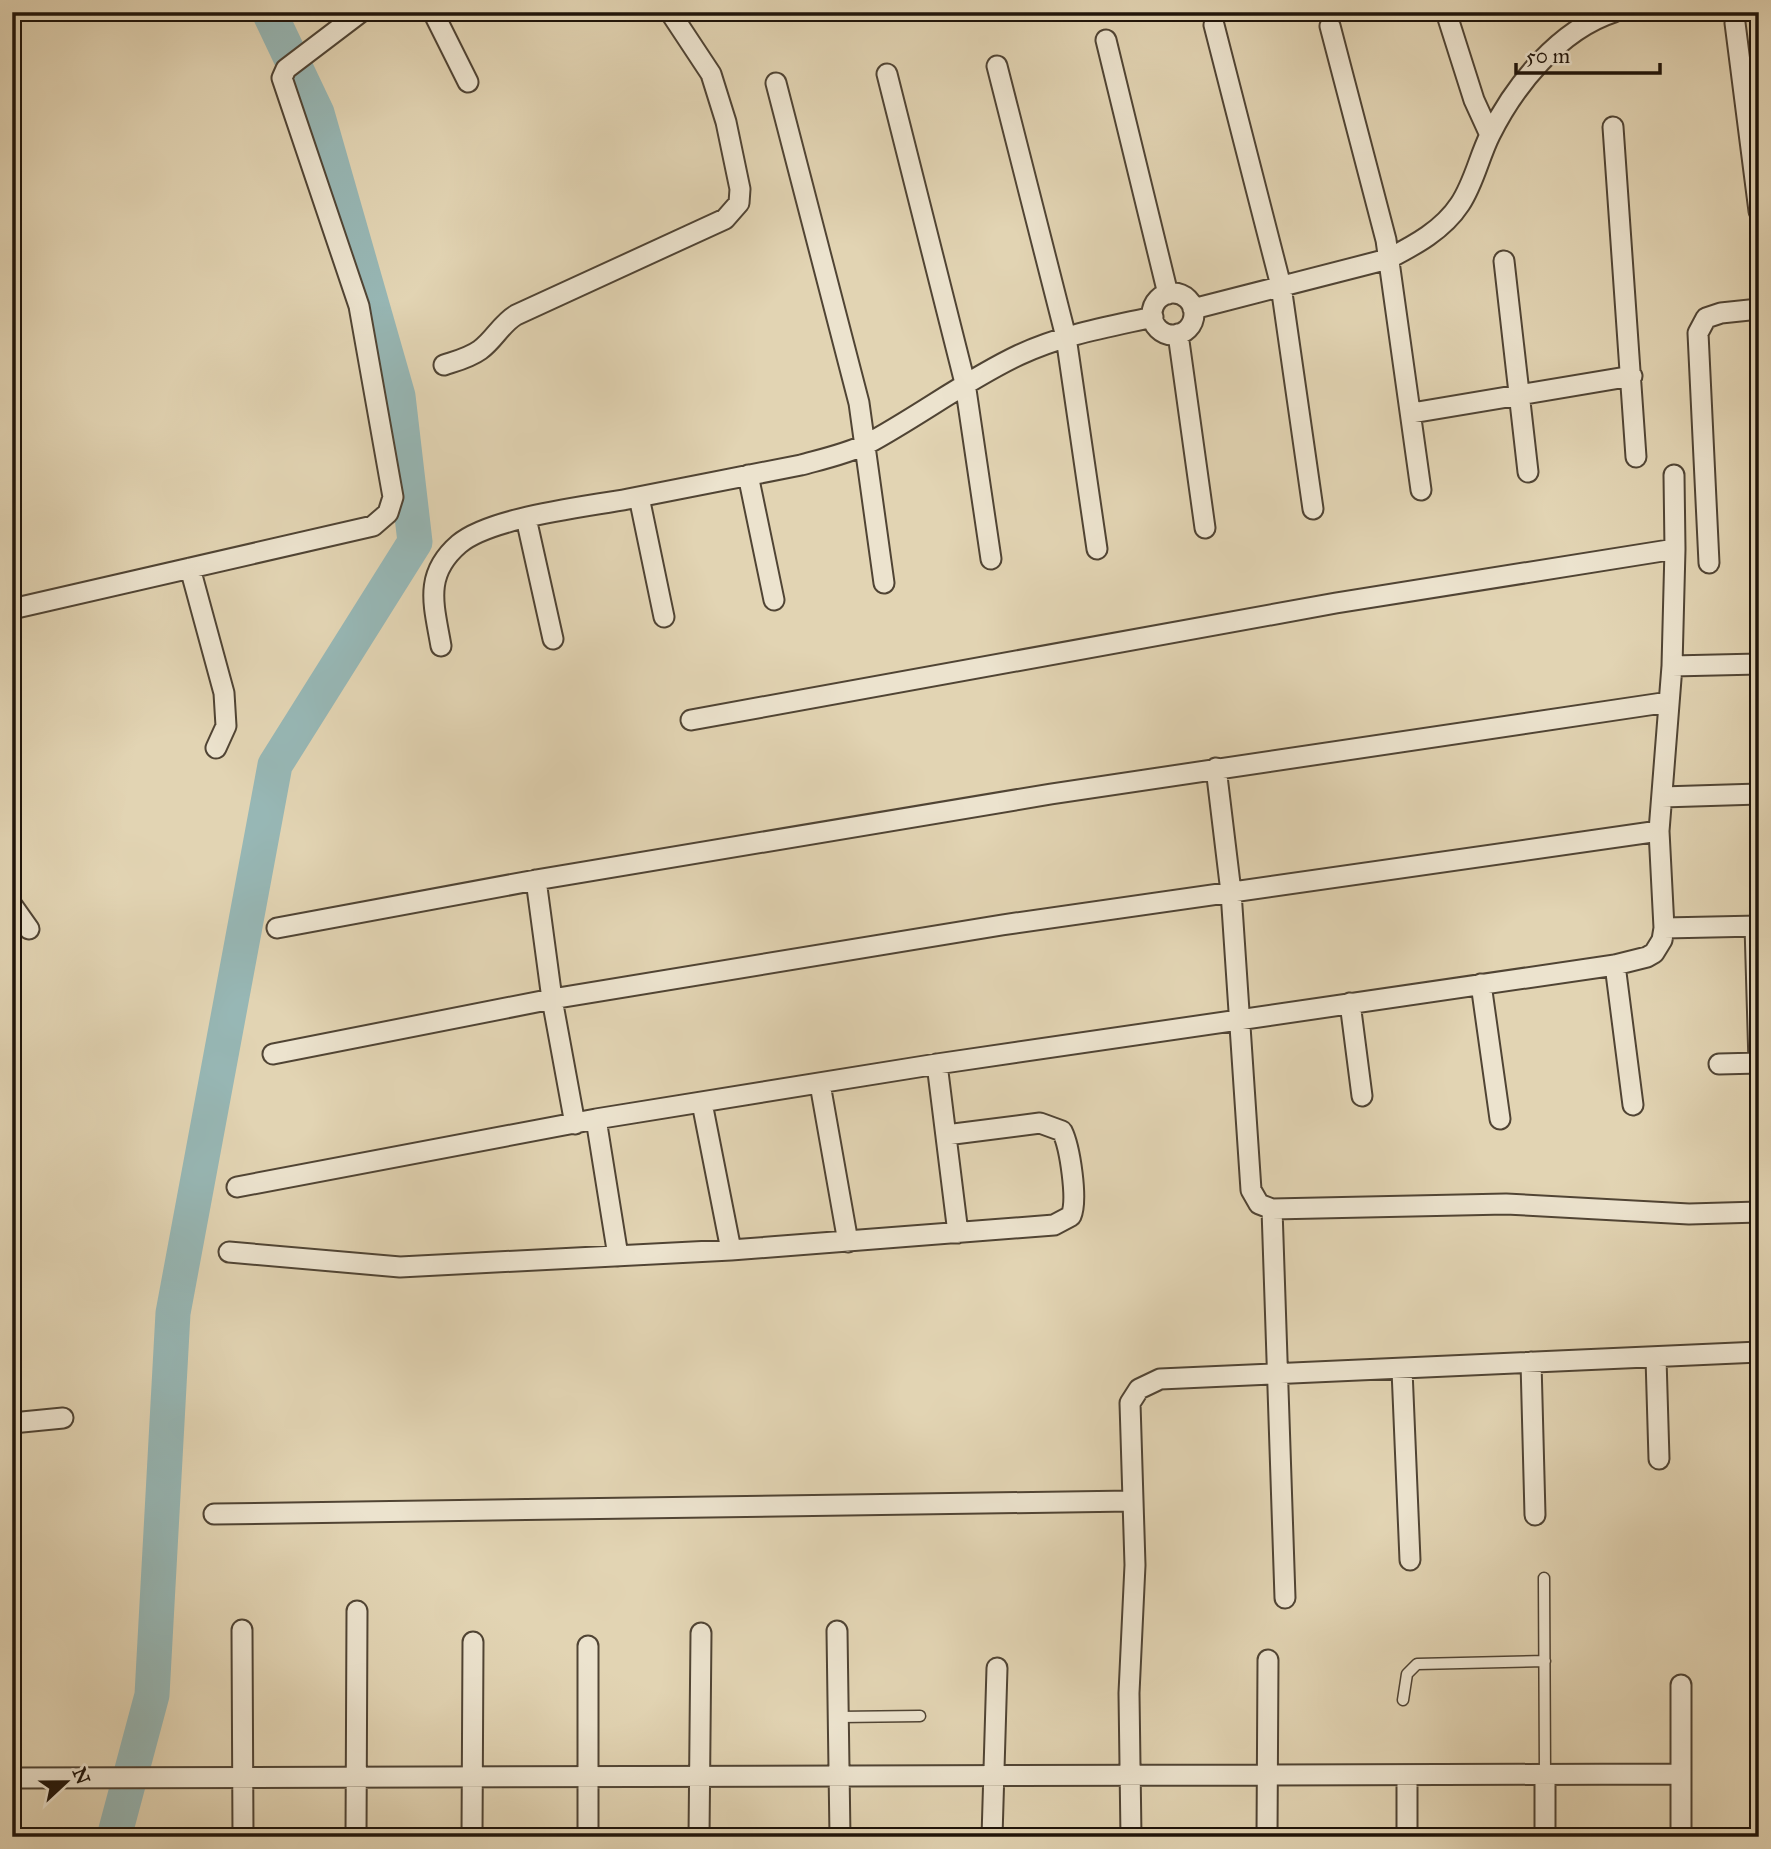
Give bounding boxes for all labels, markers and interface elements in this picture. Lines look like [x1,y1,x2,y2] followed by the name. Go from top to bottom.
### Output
[1516,32,1659,76] scale bar
[1526,43,1571,69] text: 50 m
[32,1748,102,1818] north arrow
[68,1764,95,1788] text: N

